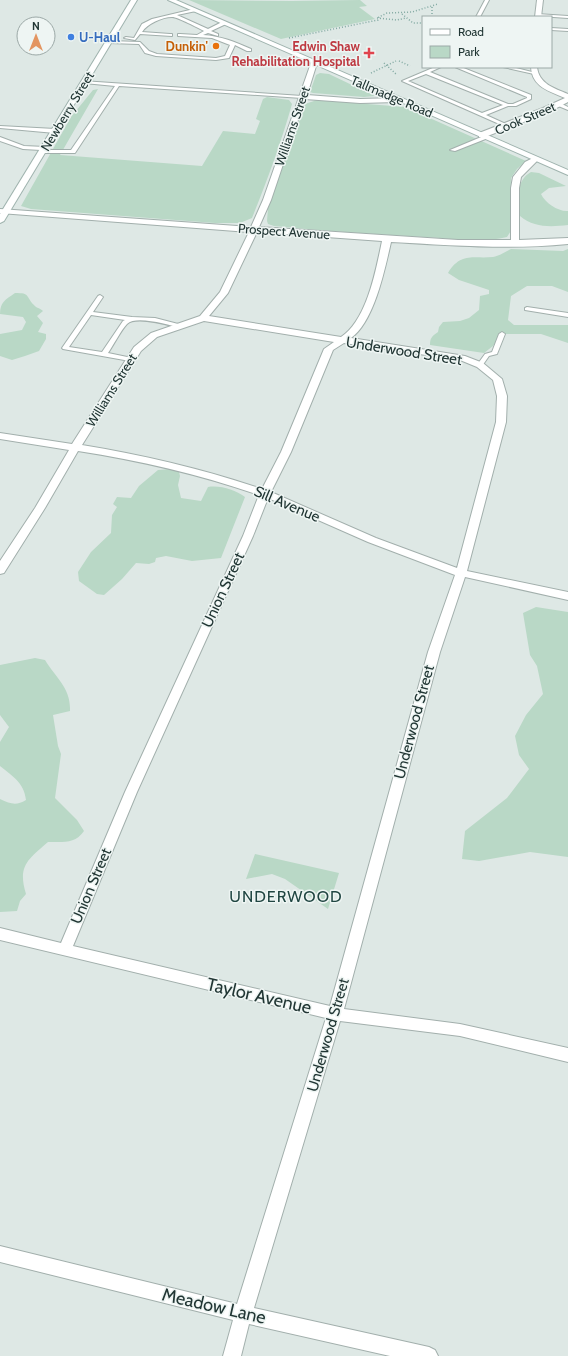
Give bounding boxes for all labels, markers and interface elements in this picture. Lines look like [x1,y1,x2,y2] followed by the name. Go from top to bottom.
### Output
[16,16,56,56] north arrow
[422,16,552,68] legend
[32,19,40,33] text: N
[458,24,484,39] text: Road
[79,29,121,45] place label: U-Haul
[66,32,76,42] marker: U-Haul
[166,38,208,54] place label: Dunkin'
[232,38,361,69] place label: Edwin Shaw Rehabilitation Hospital
[211,41,221,51] marker: Dunkin'
[458,44,480,59] text: Park
[363,47,375,59] marker: Edwin Shaw Rehabilitation Hospital
[37,68,97,154] street label: Newberry Street
[349,72,435,120] street label: Tallmadge Road
[271,83,313,168] street label: Williams Street
[492,98,558,138] street label: Cook Street
[237,220,331,242] street label: Prospect Avenue
[345,333,463,369] street label: Underwood Street
[82,350,140,430] street label: Williams Street
[251,482,323,526] street label: Sill Avenue
[198,550,248,630] street label: Union Street
[390,663,438,781] street label: Underwood Street
[67,845,115,927] street label: Union Street
[229,887,343,906] district label: UNDERWOOD
[205,973,313,1019] street label: Taylor Avenue
[303,976,353,1094] street label: Underwood Street
[160,1283,268,1329] street label: Meadow Lane

